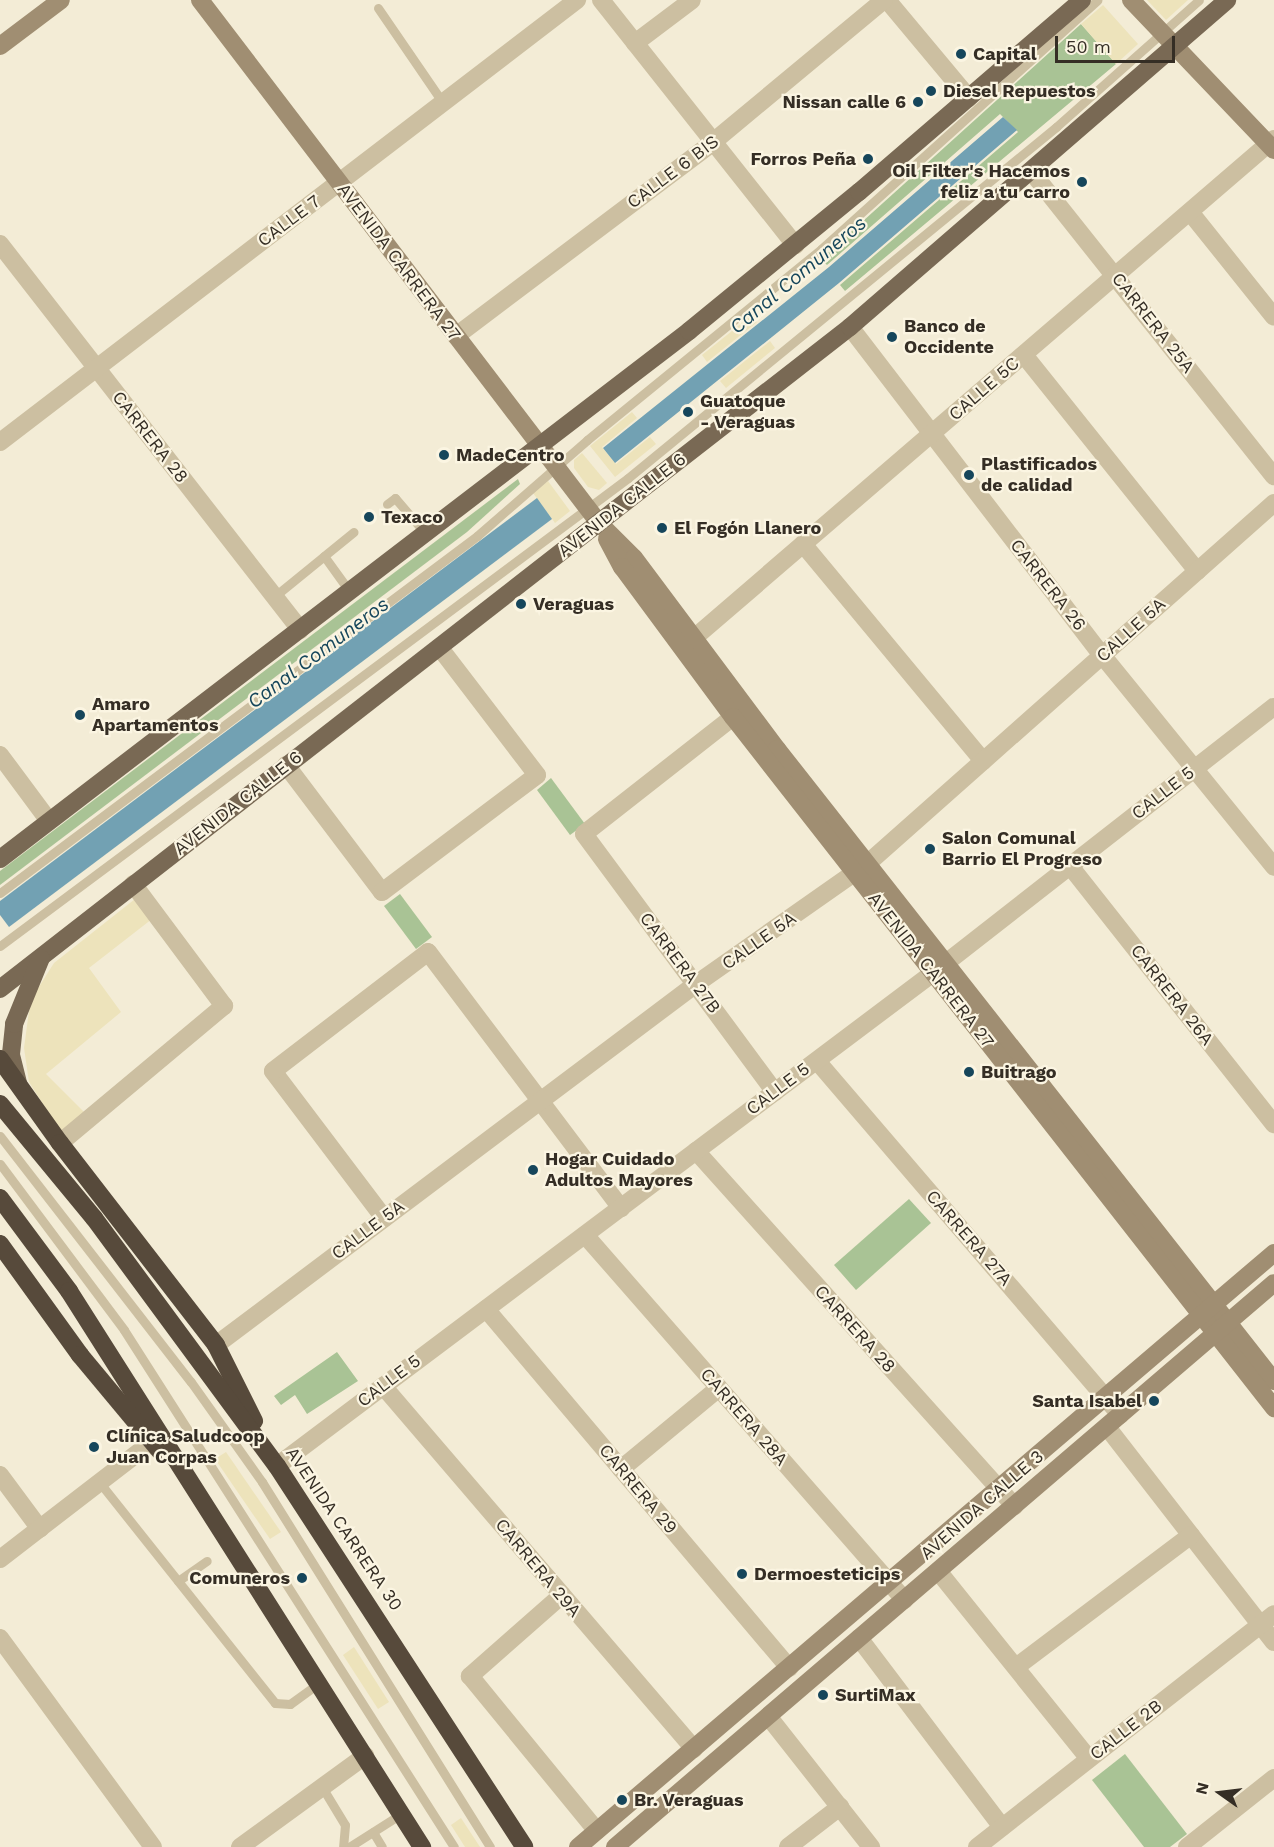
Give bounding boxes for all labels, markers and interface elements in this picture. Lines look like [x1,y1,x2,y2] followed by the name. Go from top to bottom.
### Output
[1058,24,1178,62] scale bar
[1066,36,1111,57] text: 50 m
[973,43,1037,65] place label: Capital
[954,47,968,61] marker: Capital
[943,80,1096,102] place label: Diesel Repuestos
[924,84,938,98] marker: Diesel Repuestos
[782,91,906,113] place label: Nissan calle 6
[911,95,925,109] marker: Nissan calle 6
[623,131,723,213] street label: CALLE 6 BIS
[750,148,856,170] place label: Forros Peña
[861,152,875,166] marker: Forros Peña
[892,161,1070,204] place label: Oil Filter's Hacemos feliz a tu carro
[1075,175,1089,189] marker: Oil Filter's Hacemos feliz a tu carro
[332,178,466,346] street label: AVENIDA CARRERA 27
[253,190,325,252] street label: CALLE 7
[725,211,871,339] water label: Canal Comuneros
[1107,268,1199,378] street label: CARRERA 25A
[904,316,994,358] place label: Banco de Occidente
[885,330,899,344] marker: Banco de Occidente
[944,353,1024,425] street label: CALLE 5C
[107,387,193,487] street label: CARRERA 28
[700,391,796,434] place label: Guatoque - Veraguas
[681,405,695,419] marker: Guatoque - Veraguas
[456,444,564,466] place label: MadeCentro
[437,448,451,462] marker: MadeCentro
[553,448,691,562] street label: AVENIDA CALLE 6
[981,454,1097,496] place label: Plastificados de calidad
[962,468,976,482] marker: Plastificados de calidad
[381,506,443,528] place label: Texaco
[362,510,376,524] marker: Texaco
[674,517,822,539] place label: El Fogón Llanero
[655,521,669,535] marker: El Fogón Llanero
[1005,535,1091,635] street label: CARRERA 26
[242,592,394,714] water label: Canal Comuneros
[533,593,614,615] place label: Veraguas
[1092,593,1170,667] street label: CALLE 5A
[514,597,528,611] marker: Veraguas
[92,694,218,736] place label: Amaro Apartamentos
[73,708,87,722] marker: Amaro Apartamentos
[169,746,307,860] street label: AVENIDA CALLE 6
[1127,762,1199,824] street label: CALLE 5
[942,828,1103,870] place label: Salon Comunal Barrio El Progreso
[923,842,937,856] marker: Salon Comunal Barrio El Progreso
[863,887,999,1053] street label: AVENIDA CARRERA 27
[635,908,725,1018] street label: CARRERA 27B
[718,908,800,974] street label: CALLE 5A
[1126,940,1218,1050] street label: CARRERA 26A
[742,1058,814,1120] street label: CALLE 5
[981,1061,1057,1083] place label: Buitrago
[962,1065,976,1079] marker: Buitrago
[545,1149,693,1192] place label: Hogar Cuidado Adultos Mayores
[526,1163,540,1177] marker: Hogar Cuidado Adultos Mayores
[921,1185,1017,1291] street label: CARRERA 27A
[327,1196,409,1264] street label: CALLE 5A
[810,1280,900,1378] street label: CARRERA 28
[353,1350,425,1412] street label: CALLE 5
[695,1363,793,1471] street label: CARRERA 28A
[1032,1390,1142,1412] place label: Santa Isabel
[1147,1394,1161,1408] marker: Santa Isabel
[106,1426,265,1468] place label: Clínica Saludcoop Juan Corpas
[594,1439,682,1539] street label: CARRERA 29
[87,1440,101,1454] marker: Clínica Saludcoop Juan Corpas
[281,1442,407,1616] street label: AVENIDA CARRERA 30
[916,1445,1048,1565] street label: AVENIDA CALLE 3
[490,1514,586,1622] street label: CARRERA 29A
[754,1563,900,1585] place label: Dermoesteticips
[189,1567,290,1589] place label: Comuneros
[735,1567,749,1581] marker: Dermoesteticips
[295,1571,309,1585] marker: Comuneros
[835,1684,916,1706] place label: SurtiMax
[816,1688,830,1702] marker: SurtiMax
[1086,1695,1166,1765] street label: CALLE 2B
[1190,1763,1250,1823] north arrow
[1191,1780,1213,1797] text: N
[634,1789,744,1811] place label: Br. Veraguas
[615,1793,629,1807] marker: Br. Veraguas

